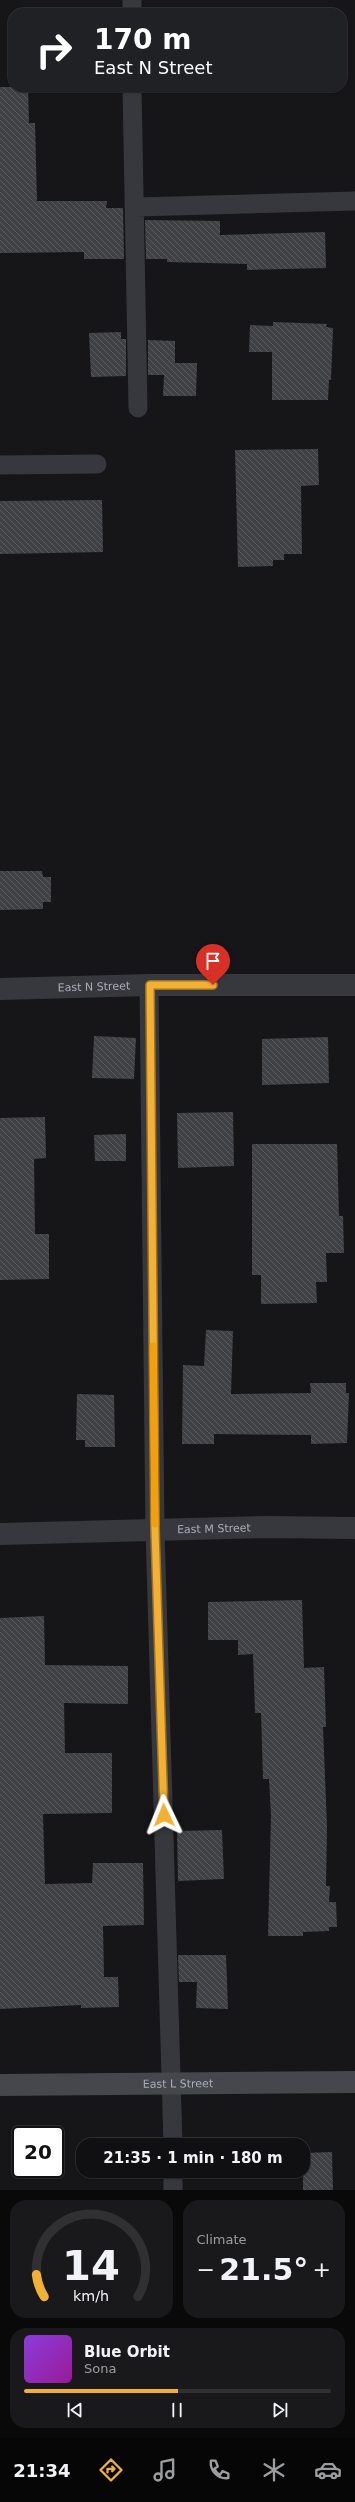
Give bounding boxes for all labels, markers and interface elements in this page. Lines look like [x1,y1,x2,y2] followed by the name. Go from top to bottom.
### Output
[94,23,191,56] text: 170 m
[28,24,80,76] icon: right
[94,57,212,78] text: East N Street
[196,944,230,985] pin
[202,950,224,972] icon: arrive
[58,979,131,994] street label: East N Street
[177,1521,252,1536] street label: East M Street
[143,1794,185,1836] position arrow
[143,2077,214,2090] street label: East L Street
[12,2126,64,2178] speed limit sign: 20
[103,2149,283,2167] text: 21:35 · 1 min · 180 m
[197,2232,247,2247] text: Climate
[62,2241,120,2290] text: 14
[219,2252,308,2287] text: 21.5°
[197,2257,215,2282] text: −
[313,2257,331,2282] text: +
[73,2288,109,2304] text: km/h
[84,2343,170,2361] text: Blue Orbit
[84,2361,116,2376] text: Sona
[64,2399,86,2421] icon: previous
[166,2399,188,2421] icon: pause
[269,2399,291,2421] icon: next
[97,2456,125,2484] icon: directions
[151,2456,179,2484] icon: music
[205,2456,233,2484] icon: phone
[260,2456,288,2484] icon: climate
[314,2456,342,2484] icon: car
[13,2460,70,2481] text: 21:34

